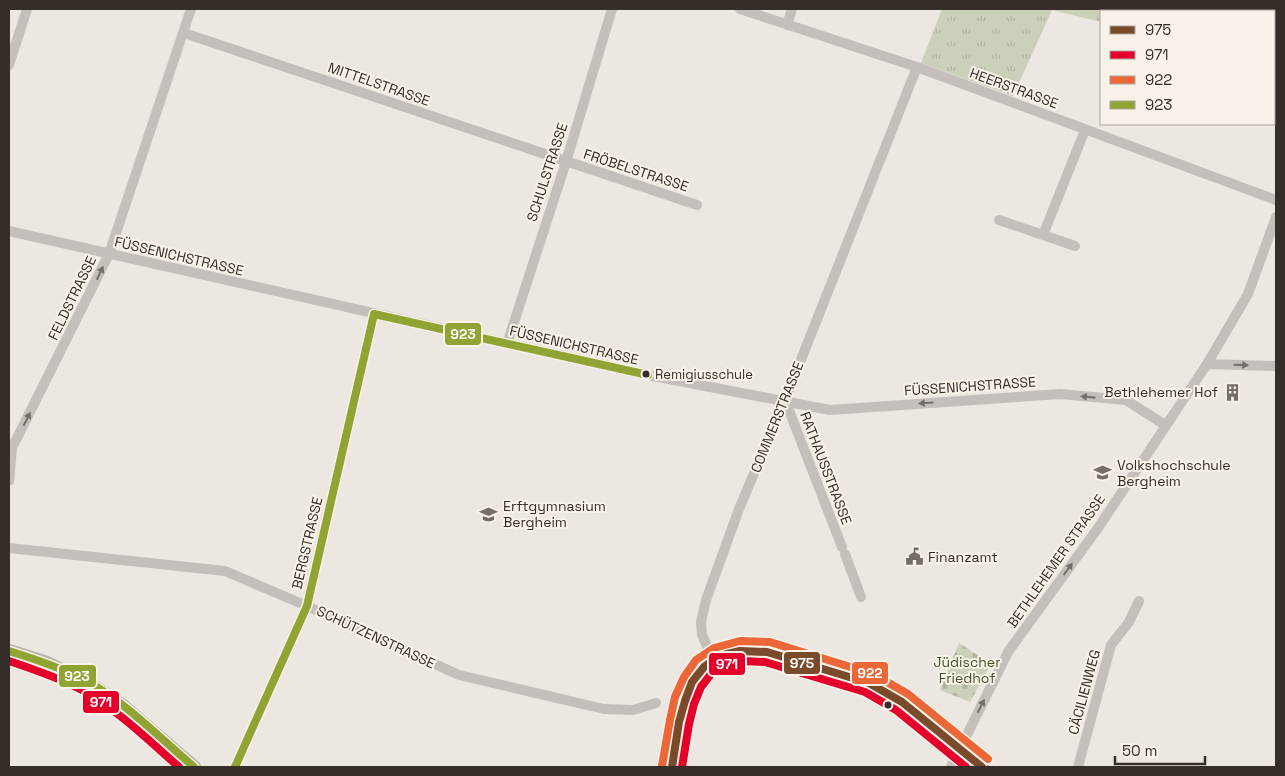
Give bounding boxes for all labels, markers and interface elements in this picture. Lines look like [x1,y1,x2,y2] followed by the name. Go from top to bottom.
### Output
[1100,10,1275,125] legend
[1145,20,1171,39] text: 975
[1145,45,1168,64] text: 971
[326,58,432,110] street label: MITTELSTRASSE
[967,64,1061,112] street label: HEERSTRASSE
[1145,70,1172,89] text: 922
[1145,95,1172,114] text: 923
[523,120,571,224] street label: SCHULSTRASSE
[581,145,691,195] street label: FRÖBELSTRASSE
[113,232,245,280] street label: FÜSSENICHSTRASSE
[44,253,100,343] street label: FELDSTRASSE
[96,266,104,280] one-way arrow
[508,321,640,369] street label: FÜSSENICHSTRASSE
[444,322,482,346] line badge: 923
[450,325,476,343] text: 923
[746,359,808,475] street label: COMMERSTRASSE
[1234,361,1250,369] one-way arrow
[655,366,753,383] place label: Remigiusschule
[641,369,651,379] marker: Remigiusschule
[904,372,1037,400] street label: FÜSSENICHSTRASSE
[1222,382,1242,402] building icon: Bethlehemer Hof
[1104,383,1218,401] place label: Bethlehemer Hof
[1080,392,1096,400] one-way arrow
[918,399,934,407] one-way arrow
[796,409,856,527] street label: RATHAUSSTRASSE
[23,411,31,426] one-way arrow
[1117,456,1231,490] place label: Volkshochschule Bergheim
[1093,463,1113,483] school or university icon: Volkshochschule Bergheim
[1003,491,1109,631] street label: BETHLEHEMER STRASSE
[288,495,326,591] street label: BERGSTRASSE
[503,497,606,531] place label: Erftgymnasium Bergheim
[479,504,499,524] school or university icon: Erftgymnasium Bergheim
[904,547,924,567] public building icon: Finanzamt
[928,548,998,566] place label: Finanzamt
[1063,562,1073,576] one-way arrow
[314,602,438,672] street label: SCHÜTZENSTRASSE
[1064,647,1104,737] street label: CÄCILIENWEG
[783,651,821,675] line badge: 975
[708,652,746,676] line badge: 971
[934,653,1000,687] park label: Jüdischer Friedhof
[790,654,814,672] text: 975
[716,655,738,673] text: 971
[851,661,889,685] line badge: 922
[58,664,97,688] line badge: 923
[857,664,883,682] text: 922
[64,667,90,685] text: 923
[82,690,120,714] line badge: 971
[90,693,112,711] text: 971
[977,698,985,713] one-way arrow
[883,700,893,710] unlabelled marker
[1115,734,1205,766] scale bar
[1122,741,1157,760] text: 50 m

